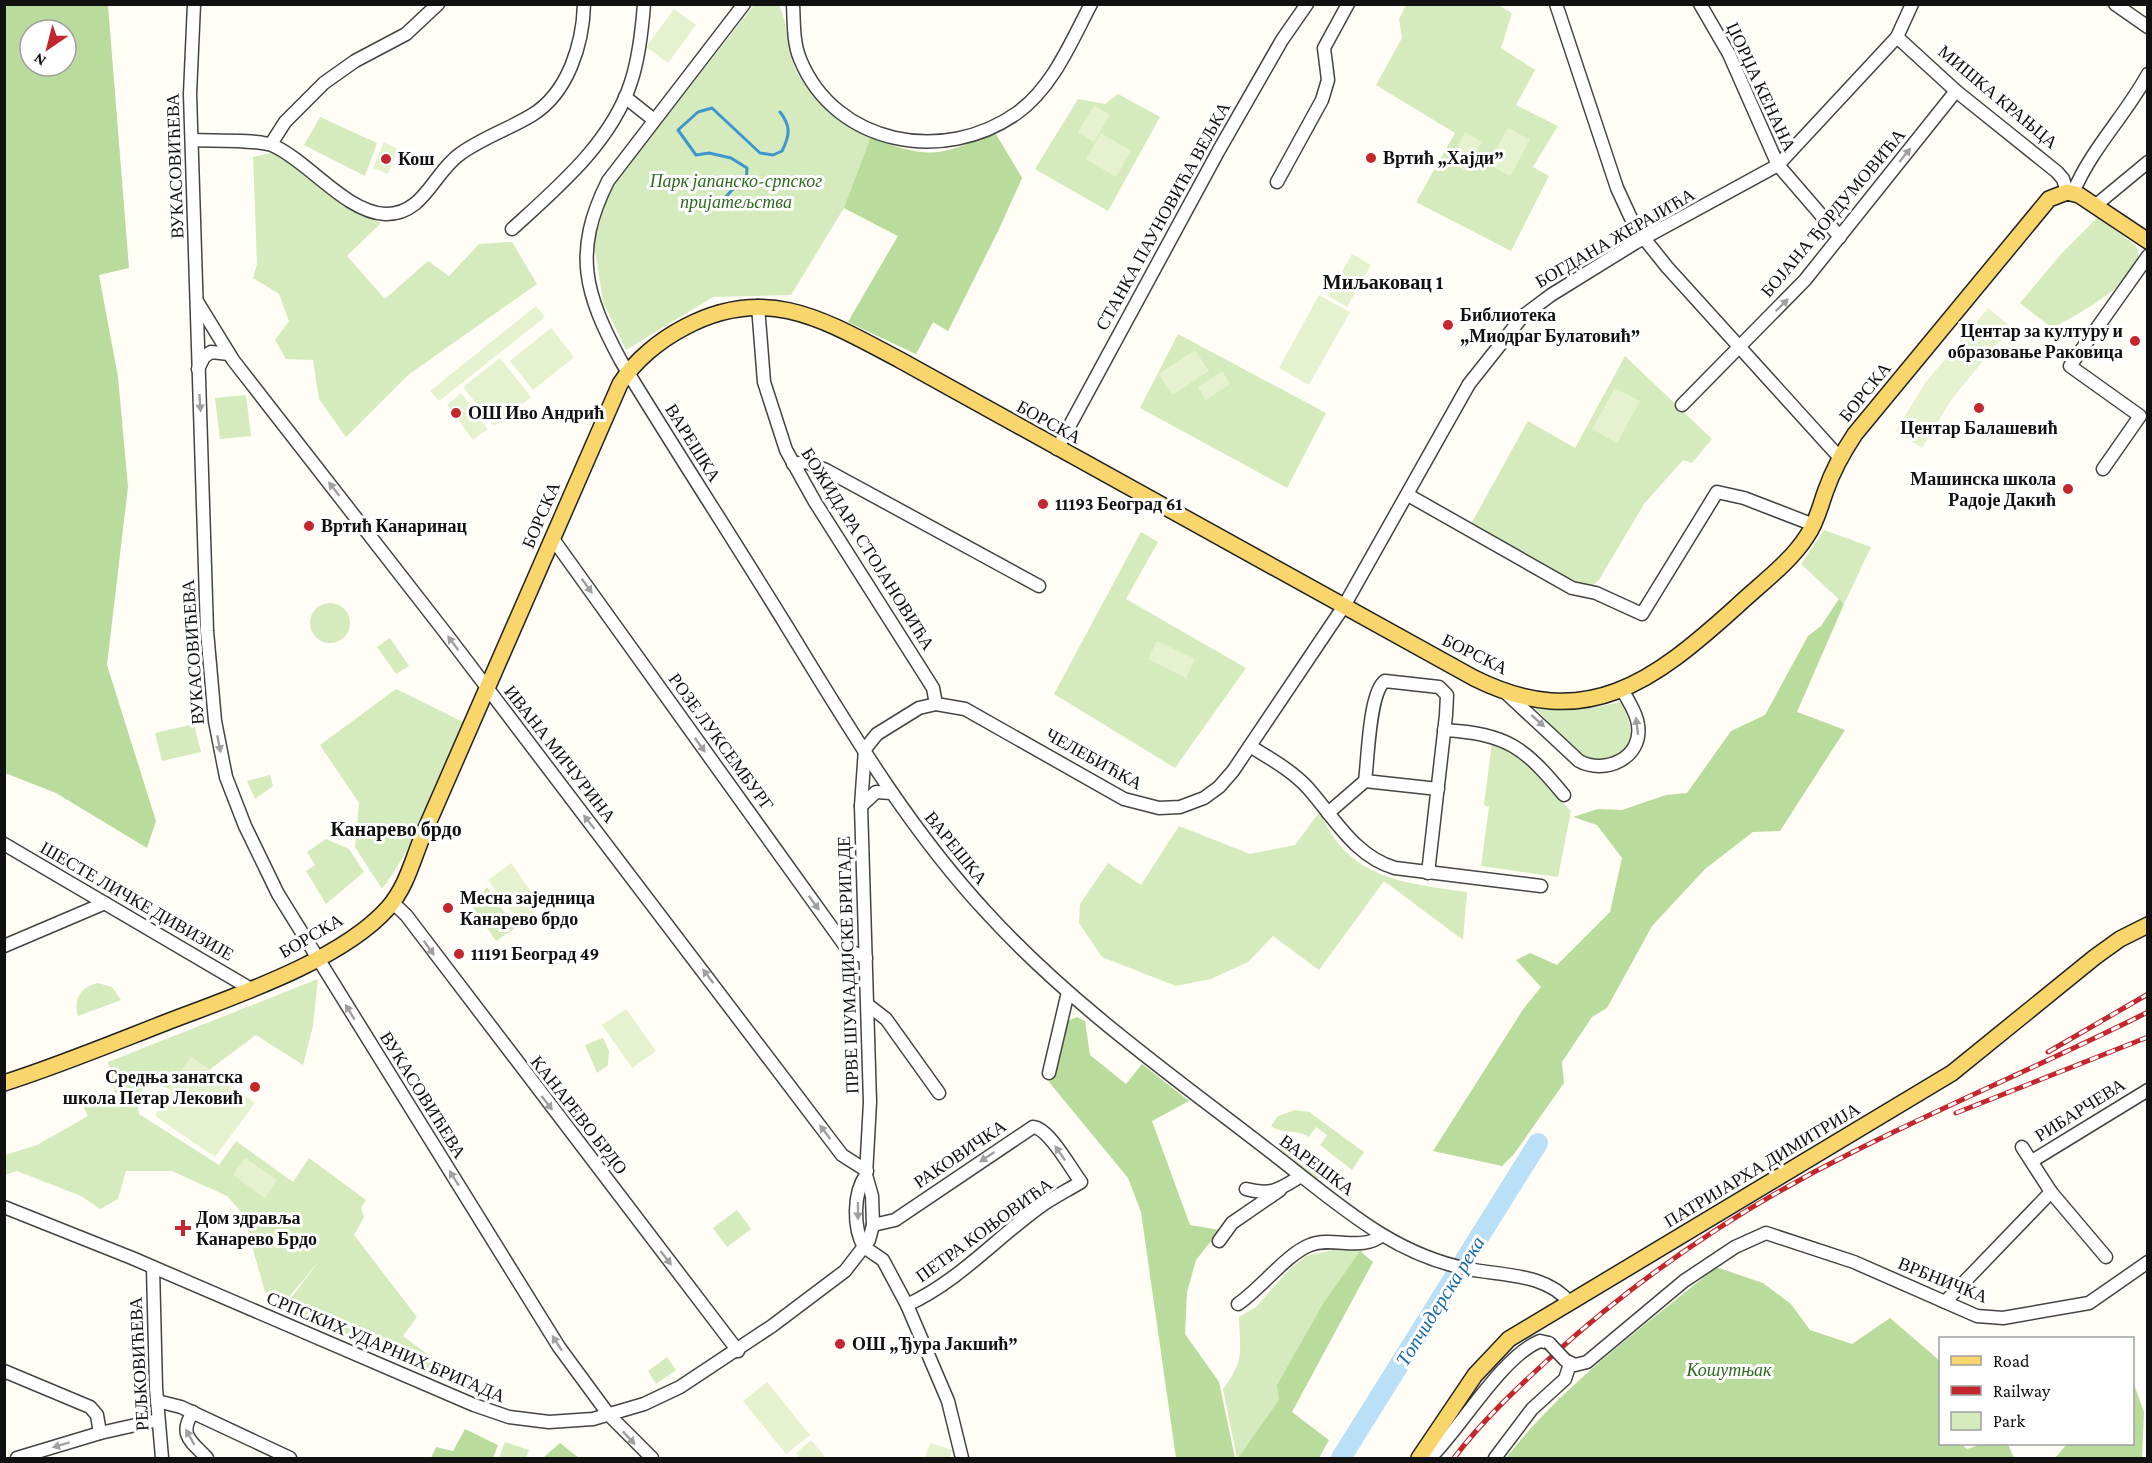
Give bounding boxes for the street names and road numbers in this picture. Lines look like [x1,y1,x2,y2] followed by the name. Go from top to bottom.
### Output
[1722,19,1800,155] street label: ЏОРЏА КЕНАНА
[1934,41,2062,153] street label: МИШКА КРАЊЦА
[162,93,188,239] street label: ВУКАСОВИЋЕВА
[1092,98,1234,334] street label: СТАНКА ПАУНОВИЋА ВЕЉКА
[1757,125,1909,301] street label: БОЈАНА ЂОРДУМОВИЋА
[1532,184,1698,292] street label: БОГДАНА ЖЕРАЈИЋА
[1835,358,1895,426] street label: БОРСКА
[1013,396,1085,448] street label: БОРСКА
[661,400,725,486] street label: ВАРЕШКА
[797,444,939,654] street label: БОЖИДАРА СТОЈАНОВИЋА
[518,479,564,551] street label: БОРСКА
[178,579,208,725] street label: ВУКАСОВИЋЕВА
[1439,630,1511,678] street label: БОРСКА
[664,669,778,815] street label: РОЗЕ ЛУКСЕМБУРГ
[500,681,620,827] street label: ИВАНА МИЧУРИНА
[1042,724,1146,794] street label: ЧЕЛЕБИЋКА
[921,807,991,889] street label: ВАРЕШКА
[834,836,862,1094] street label: ПРВЕ ШУМАДИЈСКЕ БРИГАДЕ
[37,837,237,965] street label: ШЕСТЕ ЛИЧКЕ ДИВИЗИЈЕ
[275,910,347,962] street label: БОРСКА
[376,1028,470,1162] street label: ВУКАСОВИЋЕВА
[527,1052,631,1178] street label: КАНАРЕВО БРДО
[2031,1074,2129,1146] street label: РИБАРЧЕВА
[1660,1099,1864,1231] street label: ПАТРИЈАРХА ДИМИТРИЈА
[910,1116,1010,1192] street label: РАКОВИЧКА
[1276,1131,1358,1199] street label: ВАРЕШКА
[912,1174,1056,1286] street label: ПЕТРА КОЊОВИЋА
[1895,1253,1991,1307] street label: ВРБНИЧКА
[264,1288,508,1406] street label: СРПСКИХ УДАРНИХ БРИГАДА
[125,1296,153,1432] street label: РЕЉКОВИЋЕВА

